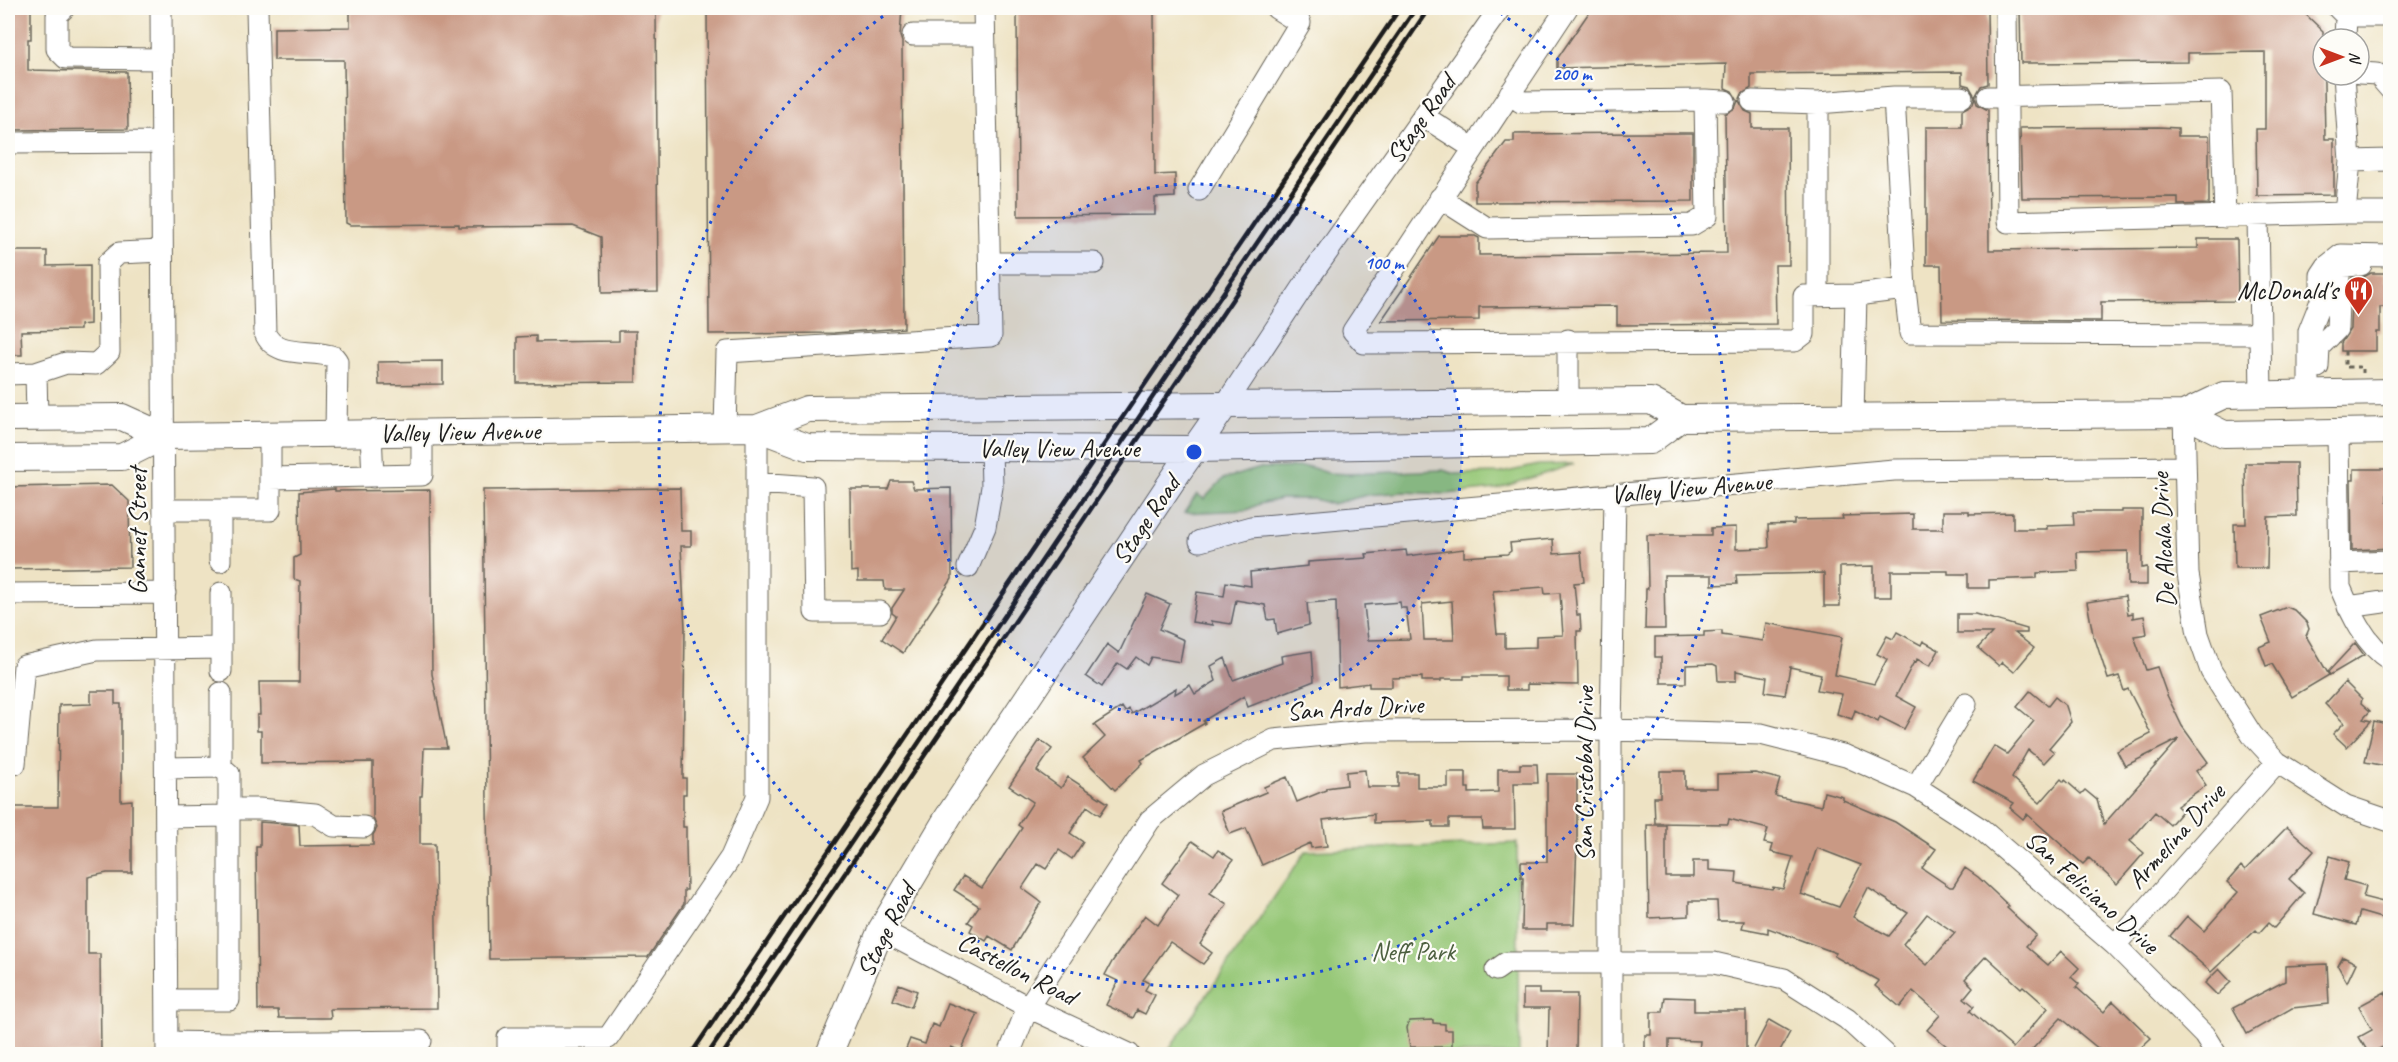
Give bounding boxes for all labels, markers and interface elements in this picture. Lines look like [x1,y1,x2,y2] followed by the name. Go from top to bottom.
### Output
[2311,27,2371,87] north arrow
[2345,52,2365,65] text: N
[1553,63,1593,85] text: 200 m
[1379,65,1466,170] street label: Stage Road
[1365,252,1405,274] text: 100 m
[2237,274,2340,307] place label: McDonald's
[2343,274,2375,316] restaurant icon: McDonald's
[379,414,543,450] street label: Valley View Avenue
[979,432,1142,465] street label: Valley View Avenue
[1184,442,1204,462] centre of rings
[121,464,154,595] street label: Gannet Street
[1609,464,1775,511] street label: Valley View Avenue
[1104,466,1190,571] street label: Stage Road
[2143,470,2183,608] street label: De Alcala Drive
[1568,685,1601,862] street label: San Cristobal Drive
[1286,688,1427,728] street label: San Ardo Drive
[2120,775,2233,896] street label: Armelina Drive
[2018,823,2167,962] street label: San Feliciano Drive
[848,874,925,982] street label: Stage Road
[952,925,1085,1015] street label: Castellon Road
[1371,935,1456,968] park label: Neff Park

